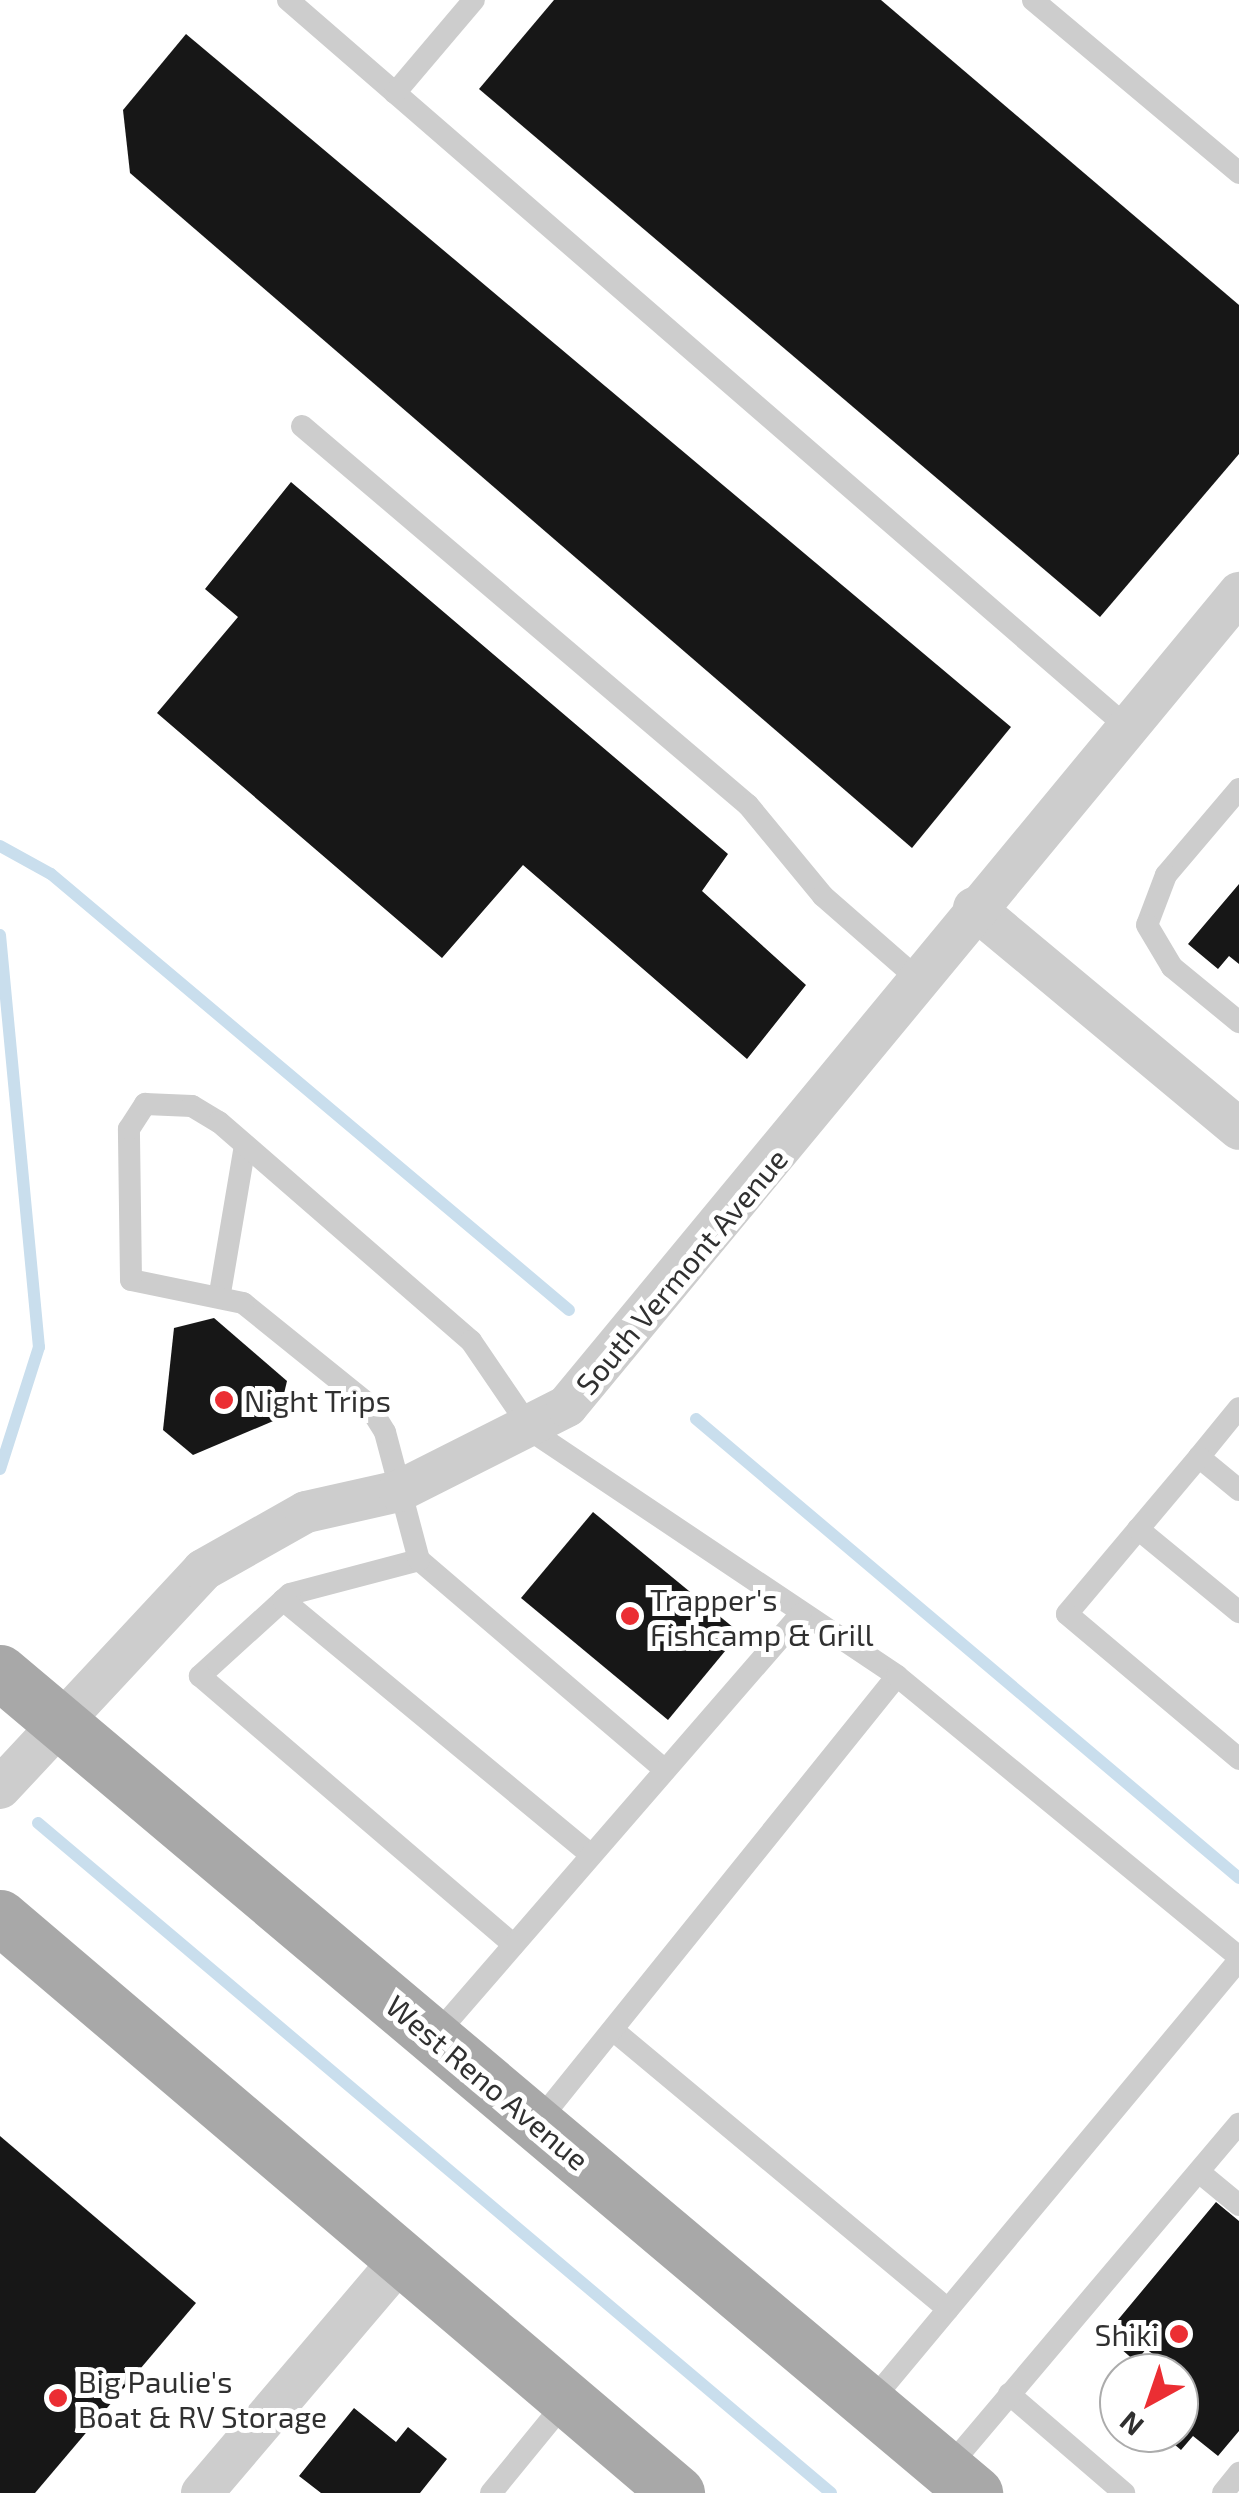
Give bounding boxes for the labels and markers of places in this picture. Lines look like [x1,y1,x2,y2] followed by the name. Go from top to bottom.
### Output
[244,1382,392,1418] place label: Night Trips
[213,1389,235,1411] marker: Night Trips
[650,1581,874,1652] place label: Trapper's Fishcamp & Grill
[619,1605,641,1627] marker: Trapper's Fishcamp & Grill
[1095,2316,1159,2352] place label: Shiki
[1168,2323,1190,2345] marker: Shiki
[78,2363,328,2434] place label: Big Paulie's Boat & RV Storage
[47,2387,69,2409] marker: Big Paulie's Boat & RV Storage

